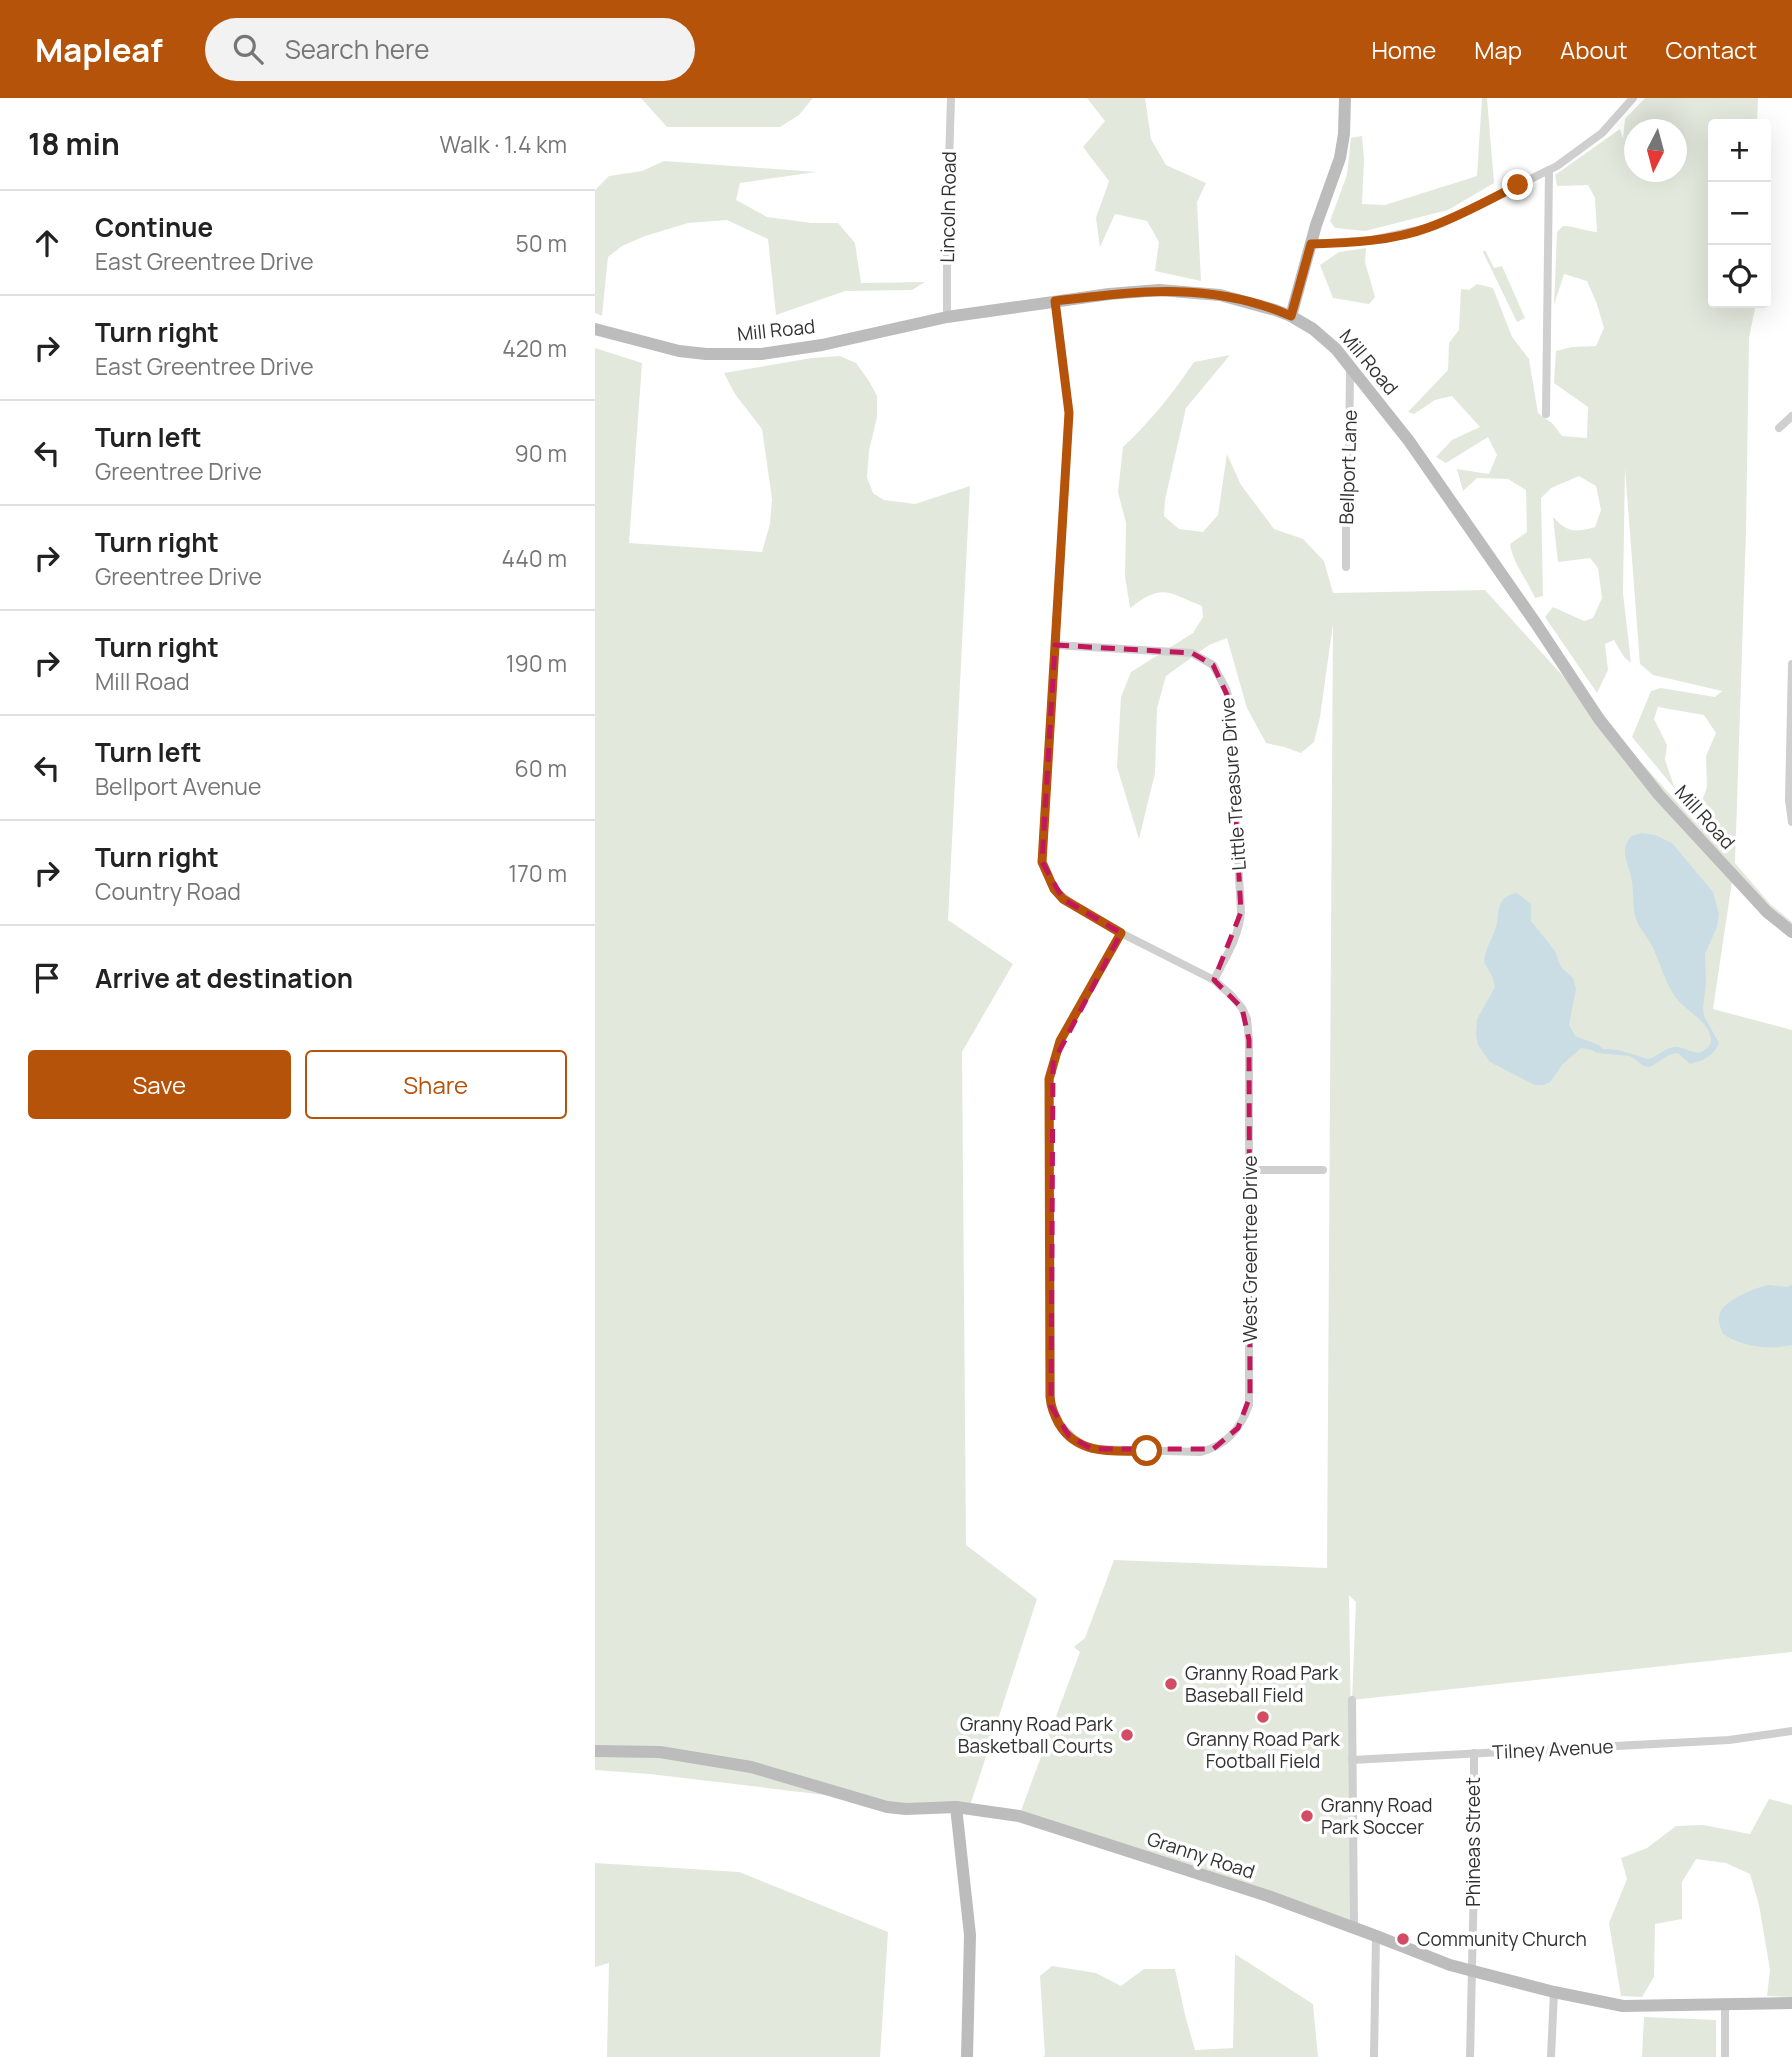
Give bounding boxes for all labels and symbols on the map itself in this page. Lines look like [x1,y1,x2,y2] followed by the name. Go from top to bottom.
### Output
[1624,119,1687,182] north arrow
[934,151,962,263] street label: Lincoln Road
[1502,169,1533,200] route end
[736,313,816,347] street label: Mill Road
[1334,324,1404,400] street label: Mill Road
[1333,409,1363,525] street label: Bellport Lane
[1214,697,1252,871] street label: Little Treasure Drive
[1669,779,1741,855] street label: Mill Road
[1237,1155,1263,1343] street label: West Greentree Drive
[1131,1435,1162,1466] route start
[1185,1660,1339,1708] place label: Granny Road Park Baseball Field
[1163,1676,1179,1692] marker: Granny Road Park Baseball Field
[1255,1709,1271,1725] marker: Granny Road Park Football Field
[958,1711,1114,1759] place label: Granny Road Park Basketball Courts
[1186,1726,1340,1774] place label: Granny Road Park Football Field
[1119,1727,1135,1743] marker: Granny Road Park Basketball Courts
[1492,1733,1614,1765] street label: Tilney Avenue
[1460,1777,1486,1907] street label: Phineas Street
[1321,1792,1432,1840] place label: Granny Road Park Soccer
[1299,1808,1315,1824] marker: Granny Road Park Soccer
[1144,1825,1258,1885] street label: Granny Road
[1417,1926,1587,1952] place label: Community Church
[1395,1931,1411,1947] marker: Community Church

